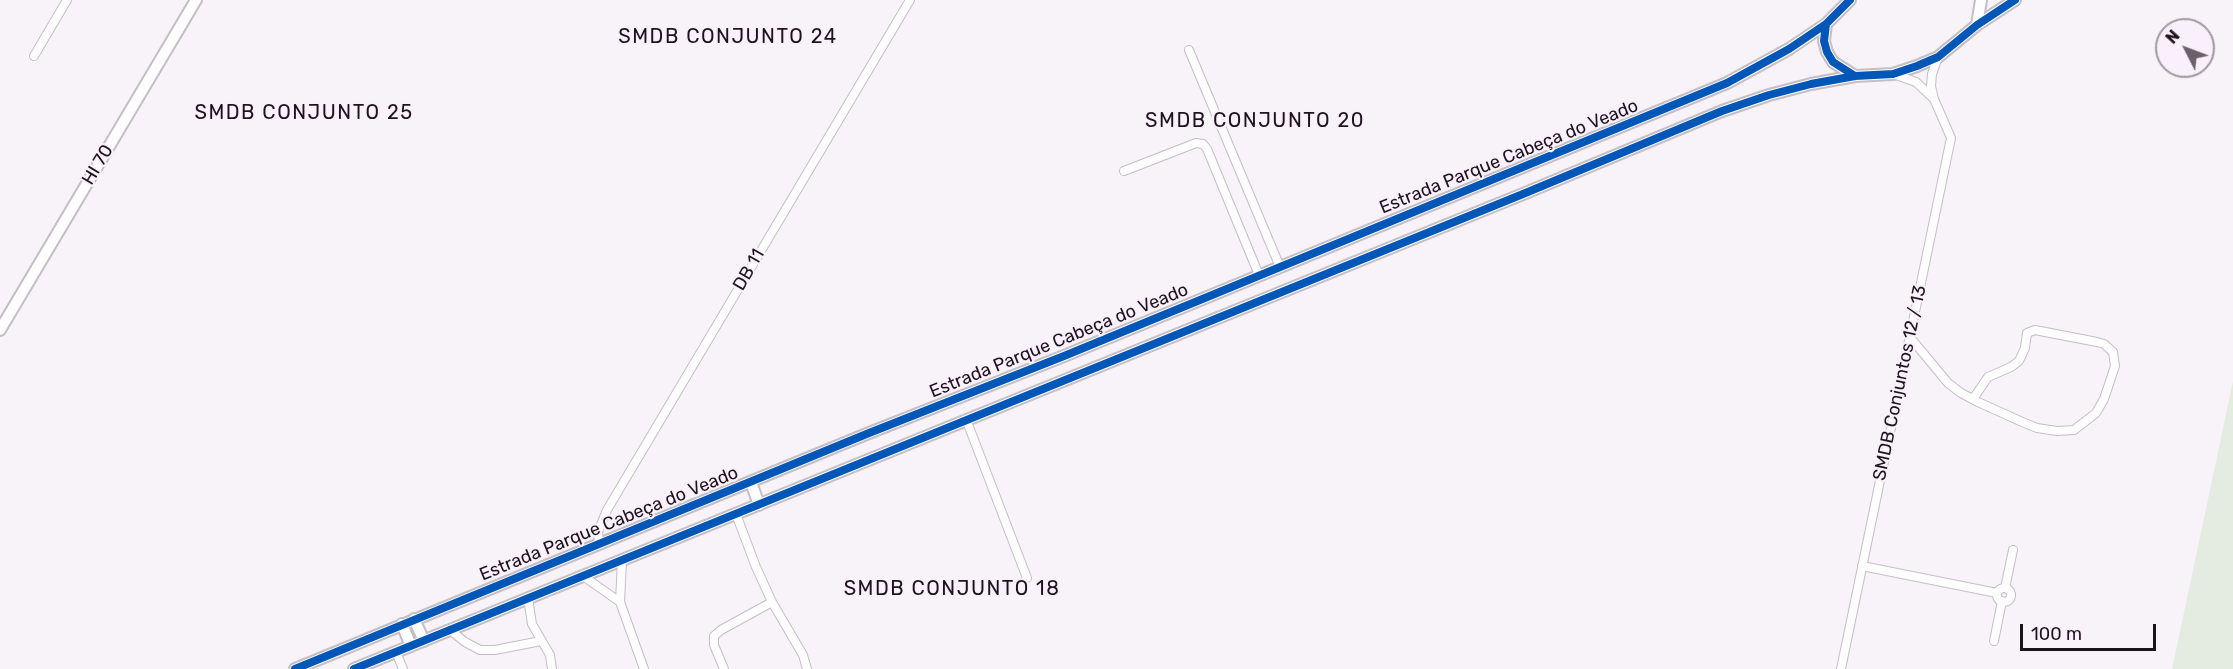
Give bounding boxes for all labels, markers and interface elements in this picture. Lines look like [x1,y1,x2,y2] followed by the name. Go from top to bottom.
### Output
[2155,18,2215,78] north arrow
[618,25,838,49] district label: SMDB CONJUNTO 24
[2162,26,2184,48] text: N
[1376,95,1642,219] street label: Estrada Parque Cabeça do Veado
[194,101,414,125] district label: SMDB CONJUNTO 25
[1145,109,1365,133] district label: SMDB CONJUNTO 20
[78,141,118,189] street label: HI 70
[729,245,769,295] street label: DB 11
[926,279,1192,403] street label: Estrada Parque Cabeça do Veado
[1869,283,1931,483] street label: SMDB Conjuntos 12 / 13
[476,462,742,586] street label: Estrada Parque Cabeça do Veado
[844,577,1060,601] district label: SMDB CONJUNTO 18
[2023,612,2160,650] scale bar
[2031,623,2082,645] text: 100 m

